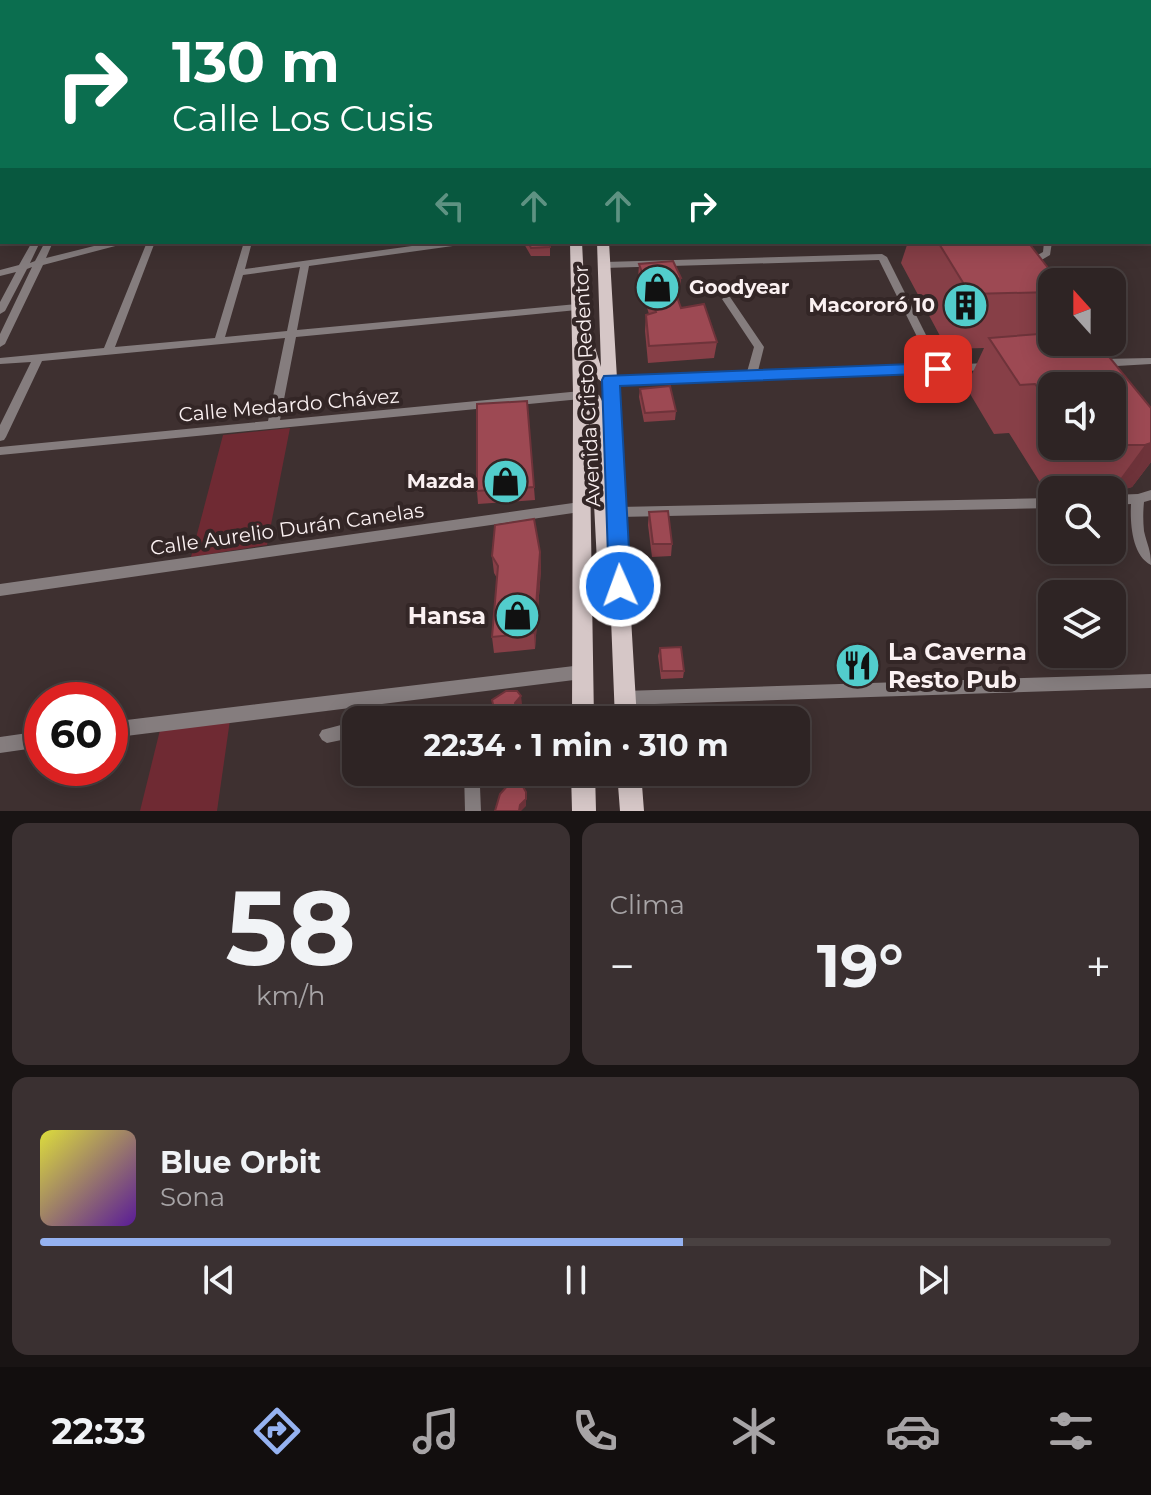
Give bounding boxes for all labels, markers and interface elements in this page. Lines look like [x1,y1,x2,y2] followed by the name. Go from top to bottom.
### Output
[172,28,340,96] text: 130 m
[40,32,144,136] icon: right
[172,96,433,140] text: Calle Los Cusis
[428,184,472,228] icon: left
[512,184,556,228] icon: ahead
[596,184,640,228] icon: ahead
[680,184,724,228] icon: right
[634,263,682,311] shop icon: Goodyear
[569,264,605,508] street label: Avenida Cristo Redentor
[1038,268,1126,356] north arrow
[1038,268,1126,668] map controls
[689,275,790,299] place label: Goodyear
[942,281,990,329] building icon: Macororó 10
[809,293,935,317] place label: Macororó 10
[904,335,972,403] pin
[916,347,960,391] icon: arrive
[1038,372,1126,460] button: sound
[178,383,400,427] street label: Calle Medardo Chávez
[482,457,530,505] shop icon: Mazda
[407,469,475,493] place label: Mazda
[1038,476,1126,564] button: search
[149,498,426,560] street label: Calle Aurelio Durán Canelas
[578,544,662,628] position arrow
[1038,580,1126,668] button: layers
[493,592,541,640] shop icon: Hansa
[408,601,486,630] place label: Hansa
[888,637,1027,694] place label: La Caverna Resto Pub
[833,642,881,690] restaurant icon: La Caverna Resto Pub
[24,682,128,786] speed limit sign: 60
[423,727,729,764] text: 22:34 · 1 min · 310 m
[225,864,356,991] text: 58
[610,889,685,921] text: Clima
[817,929,904,1002] text: 19°
[610,939,635,993] text: −
[1086,939,1111,993] text: +
[256,980,325,1012] text: km/h
[160,1144,321,1181] text: Blue Orbit
[160,1181,225,1213] text: Sona
[197,1258,241,1302] icon: previous
[554,1258,598,1302] icon: pause
[911,1258,955,1302] icon: next
[249,1403,305,1459] icon: directions
[408,1403,464,1459] icon: music
[567,1403,623,1459] icon: phone
[726,1403,782,1459] icon: climate
[885,1403,941,1459] icon: car
[1043,1403,1099,1459] icon: filters
[51,1409,146,1453] text: 22:33

